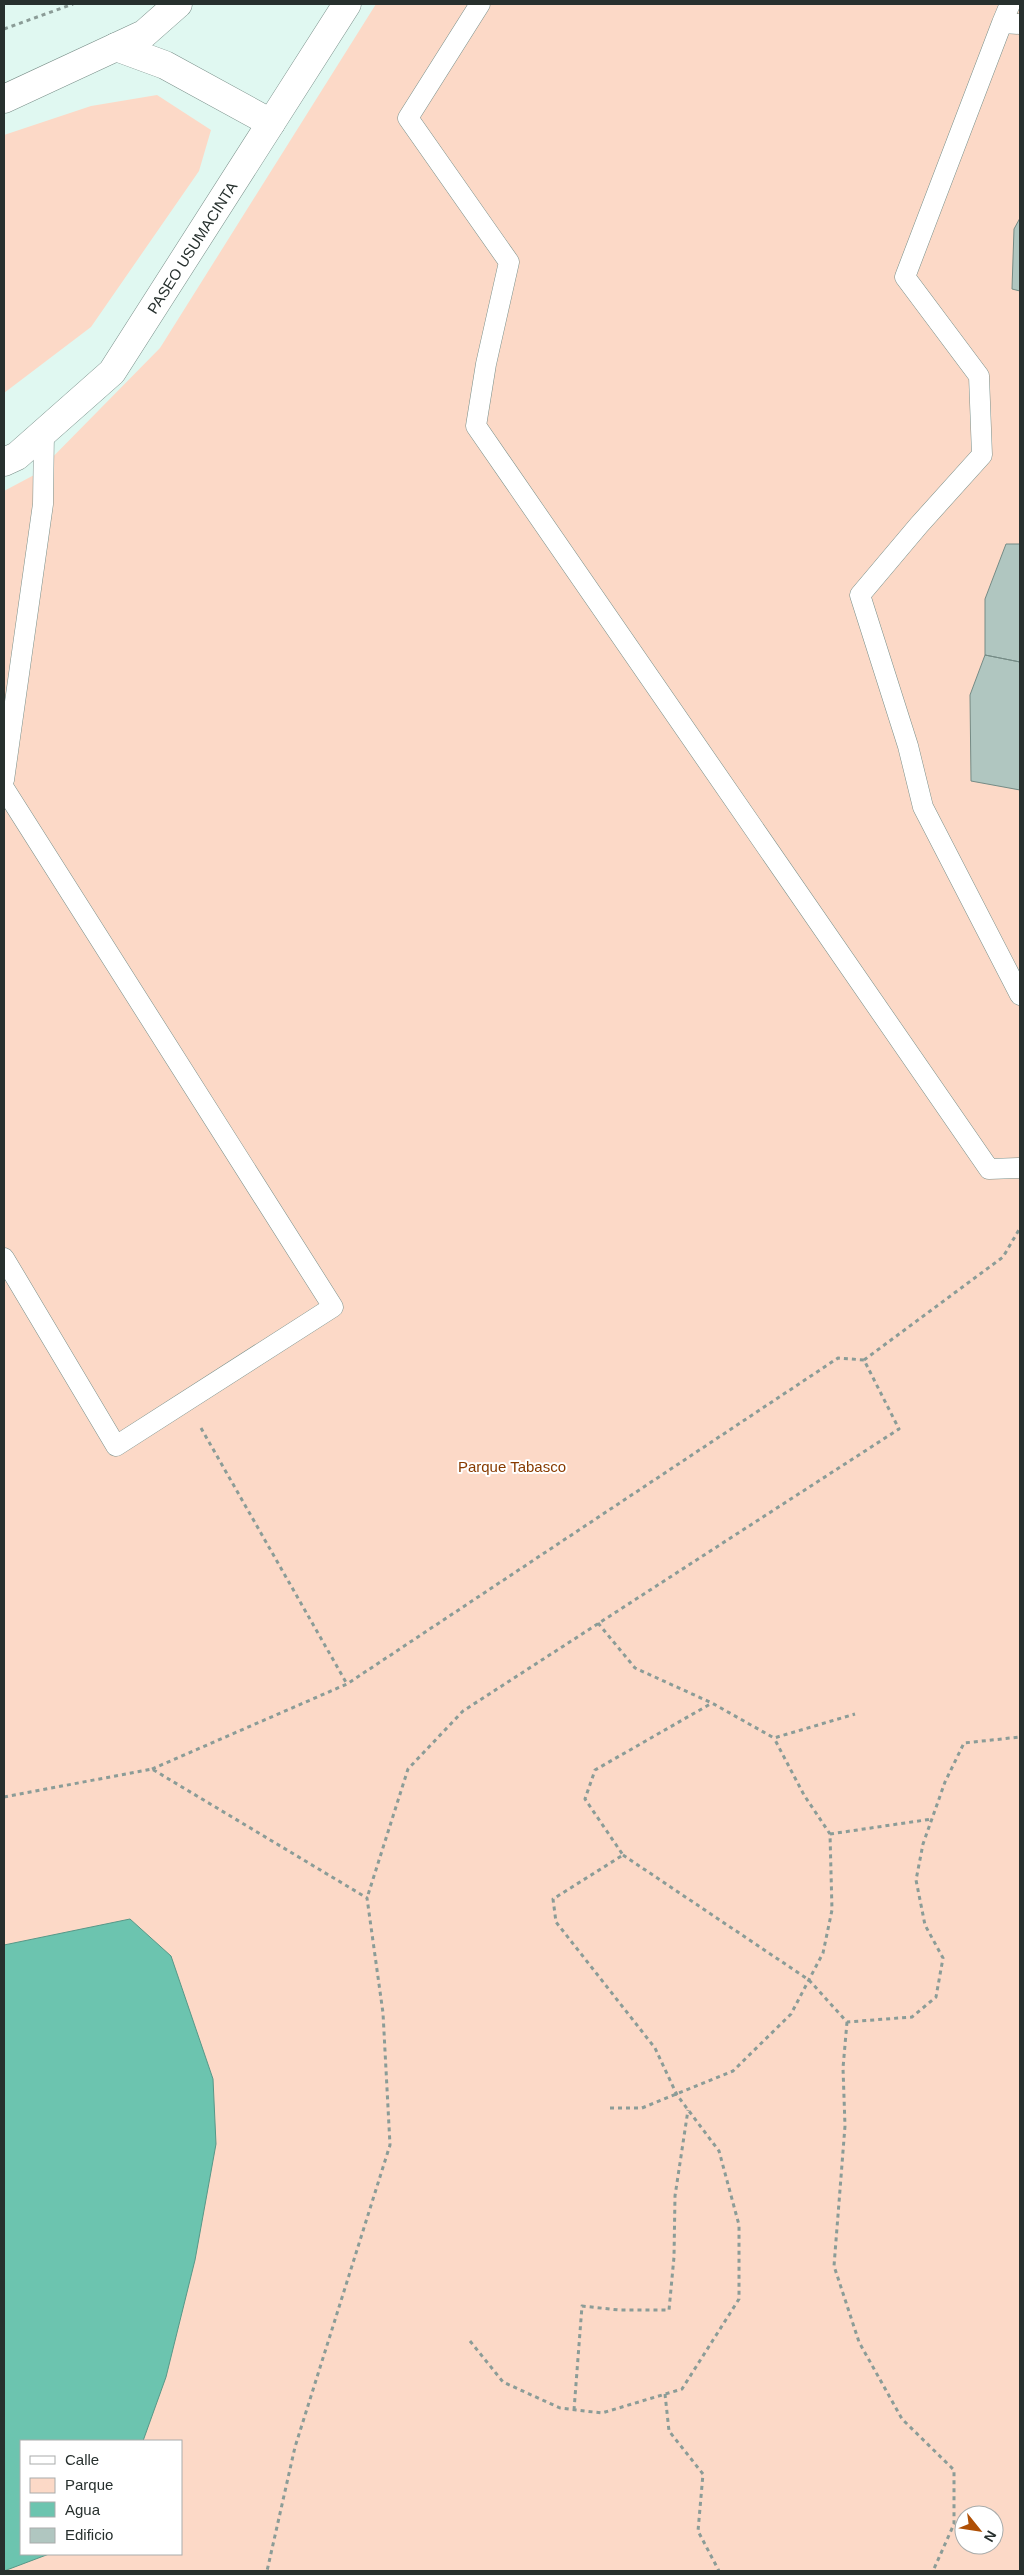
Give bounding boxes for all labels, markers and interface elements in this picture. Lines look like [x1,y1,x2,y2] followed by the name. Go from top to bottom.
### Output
[143,178,240,316] street label: PASEO USUMACINTA
[458,1458,566,1475] park label: Parque Tabasco
[20,2440,182,2555] legend
[65,2451,99,2468] text: Calle
[65,2476,113,2493] text: Parque
[65,2501,101,2518] text: Agua
[954,2505,1004,2555] north arrow
[65,2526,113,2543] text: Edificio
[981,2528,1000,2545] text: N

